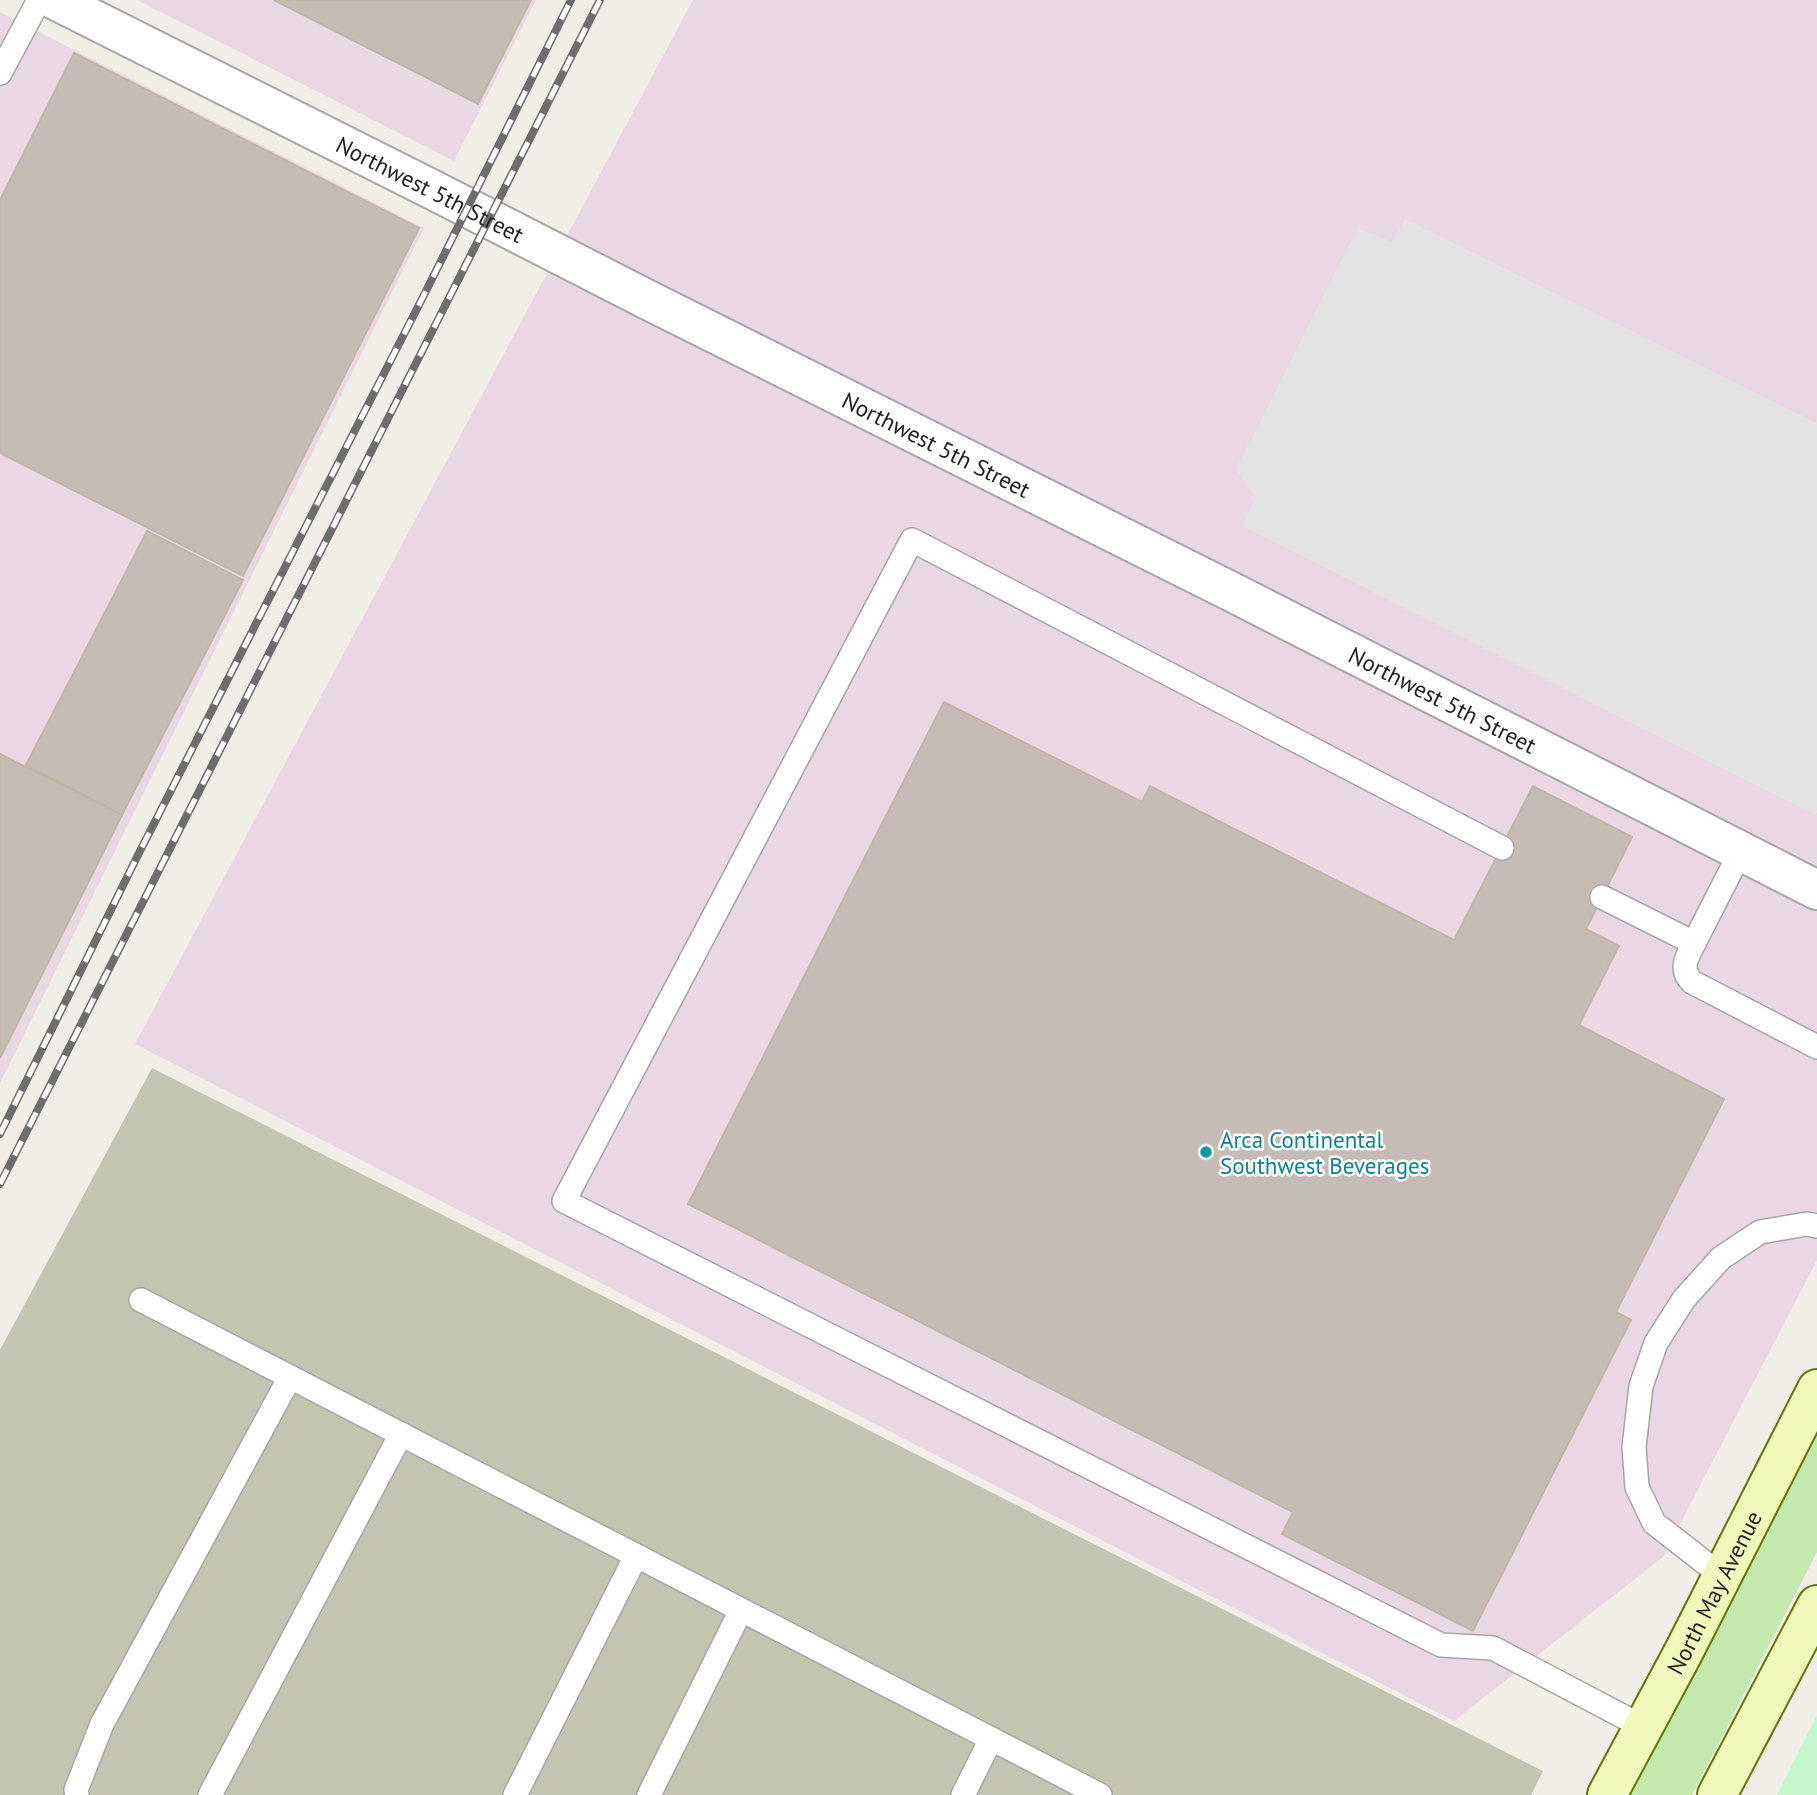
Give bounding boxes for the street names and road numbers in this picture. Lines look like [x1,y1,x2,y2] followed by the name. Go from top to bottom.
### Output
[331,129,529,249] street label: Northwest 5th Street
[837,385,1035,503] street label: Northwest 5th Street
[1344,640,1542,759] street label: Northwest 5th Street
[1660,1506,1767,1679] street label: North May Avenue

